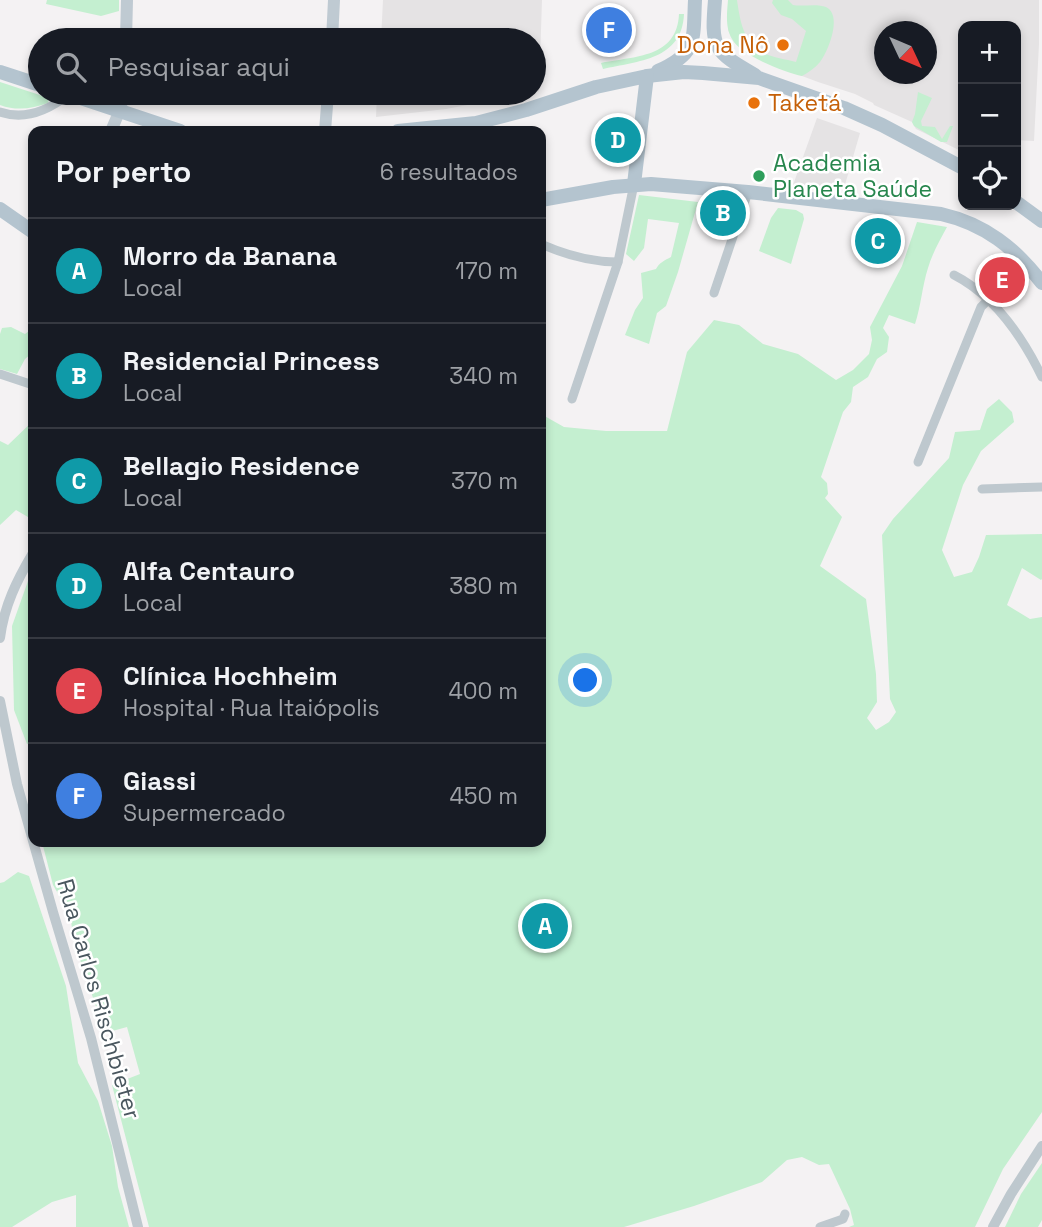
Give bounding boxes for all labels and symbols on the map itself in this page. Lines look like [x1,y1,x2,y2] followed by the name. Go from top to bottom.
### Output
[586,4,632,56] pin: F
[874,21,937,84] north arrow
[677,30,769,60] place label: Dona Nô
[775,37,791,53] marker: Dona Nô
[768,88,841,118] place label: Taketá
[746,95,762,111] marker: Taketá
[595,114,641,166] pin: D
[773,148,932,204] place label: Academia Planeta Saúde
[751,168,767,184] marker: Academia Planeta Saúde
[700,187,746,239] pin: B
[855,215,901,267] pin: C
[979,254,1025,306] pin: E
[568,663,602,697] your location
[50,875,148,1123] street label: Rua Carlos Rischbieter
[522,900,568,952] pin: A

